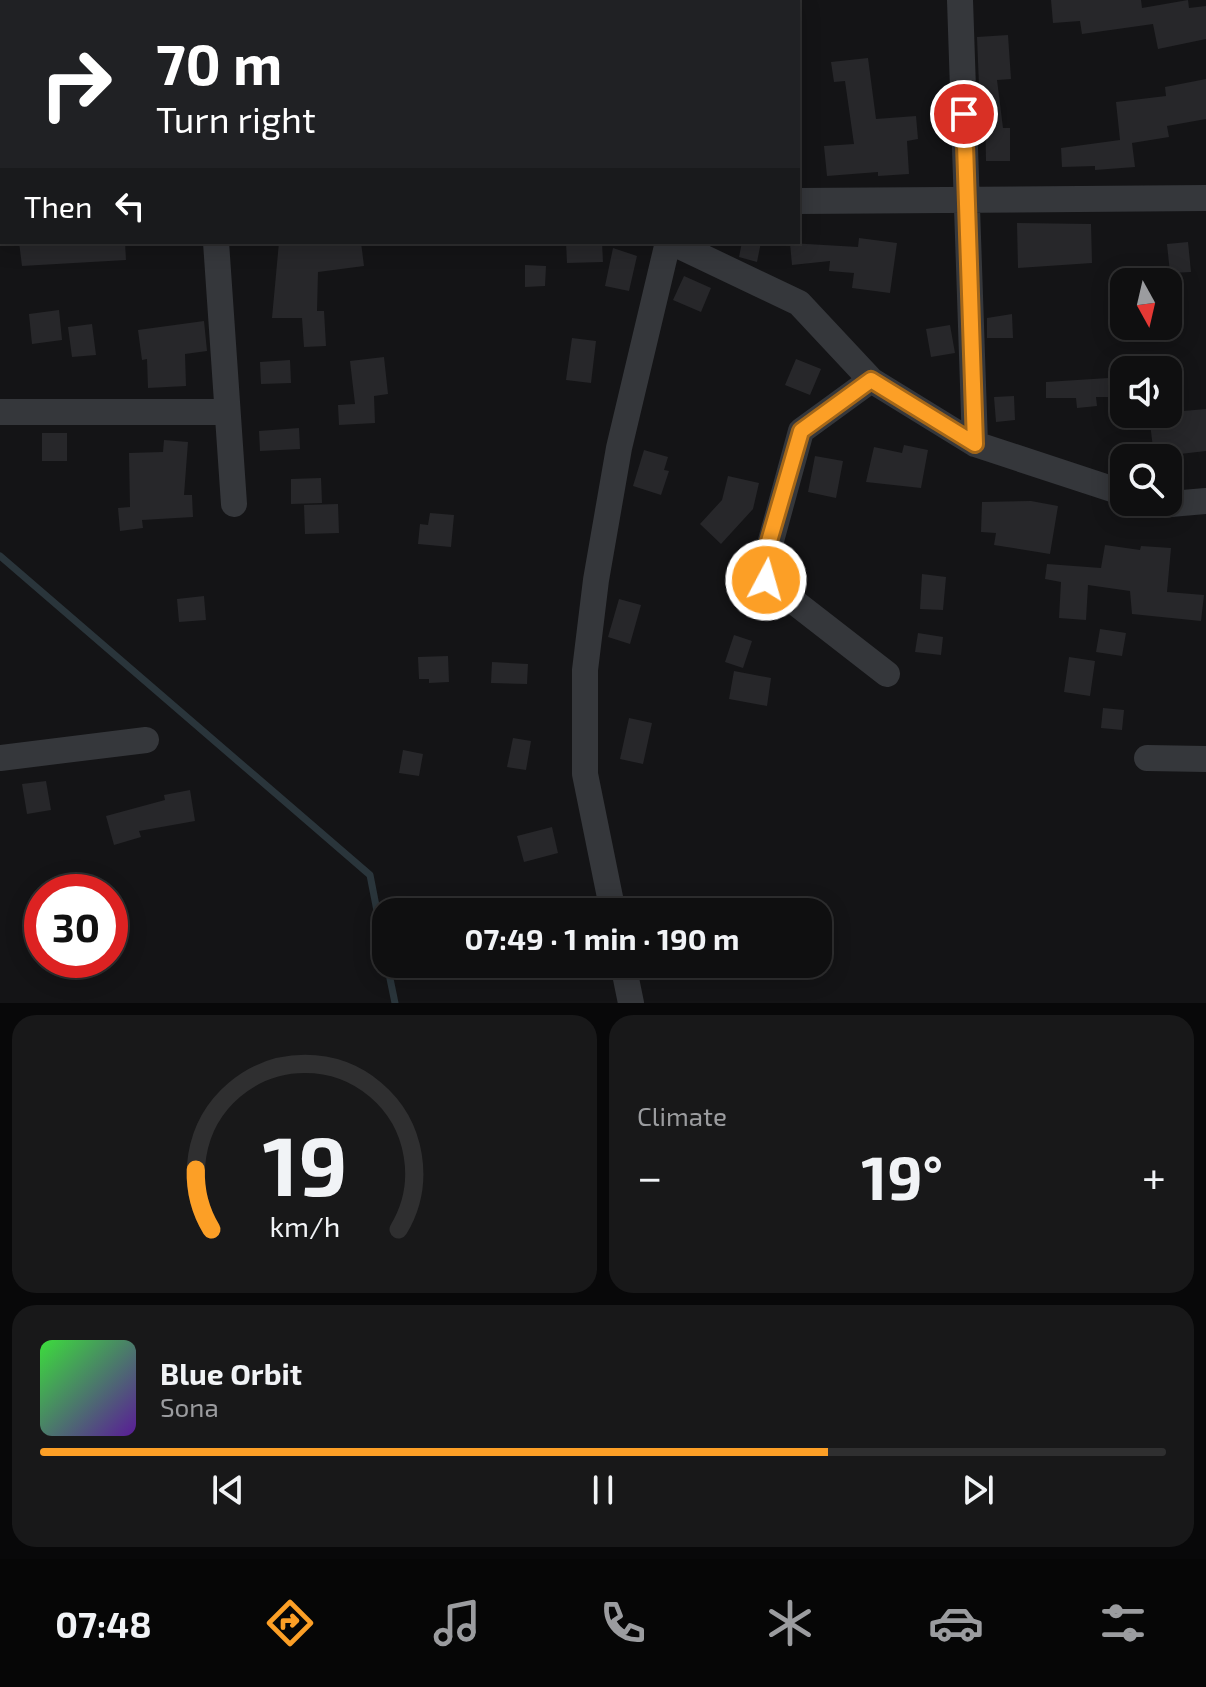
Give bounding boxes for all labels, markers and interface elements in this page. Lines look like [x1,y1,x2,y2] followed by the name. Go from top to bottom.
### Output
[156,29,282,96] text: 70 m
[24,32,128,136] icon: right
[930,80,998,148] pin
[942,92,986,136] icon: arrive
[156,97,316,140] text: Turn right
[108,184,152,228] icon: left
[24,188,92,224] text: Then
[1110,268,1182,340] north arrow
[1110,268,1182,516] map controls
[1110,356,1182,428] button: sound
[1110,444,1182,516] button: search
[724,538,808,622] position arrow
[24,874,128,978] speed limit sign: 30
[465,920,739,956] text: 07:49 · 1 min · 190 m
[637,1100,727,1131] text: Climate
[262,1113,347,1213] text: 19
[861,1140,943,1212] text: 19°
[637,1149,663,1202] text: −
[1142,1149,1166,1202] text: +
[269,1208,340,1243] text: km/h
[160,1355,302,1391] text: Blue Orbit
[160,1391,219,1422] text: Sona
[206,1468,250,1512] icon: previous
[581,1468,625,1512] icon: pause
[956,1468,1000,1512] icon: next
[262,1595,318,1651] icon: directions
[429,1595,485,1651] icon: music
[595,1595,651,1651] icon: phone
[762,1595,818,1651] icon: climate
[928,1595,984,1651] icon: car
[1095,1595,1151,1651] icon: filters
[55,1602,152,1645] text: 07:48

